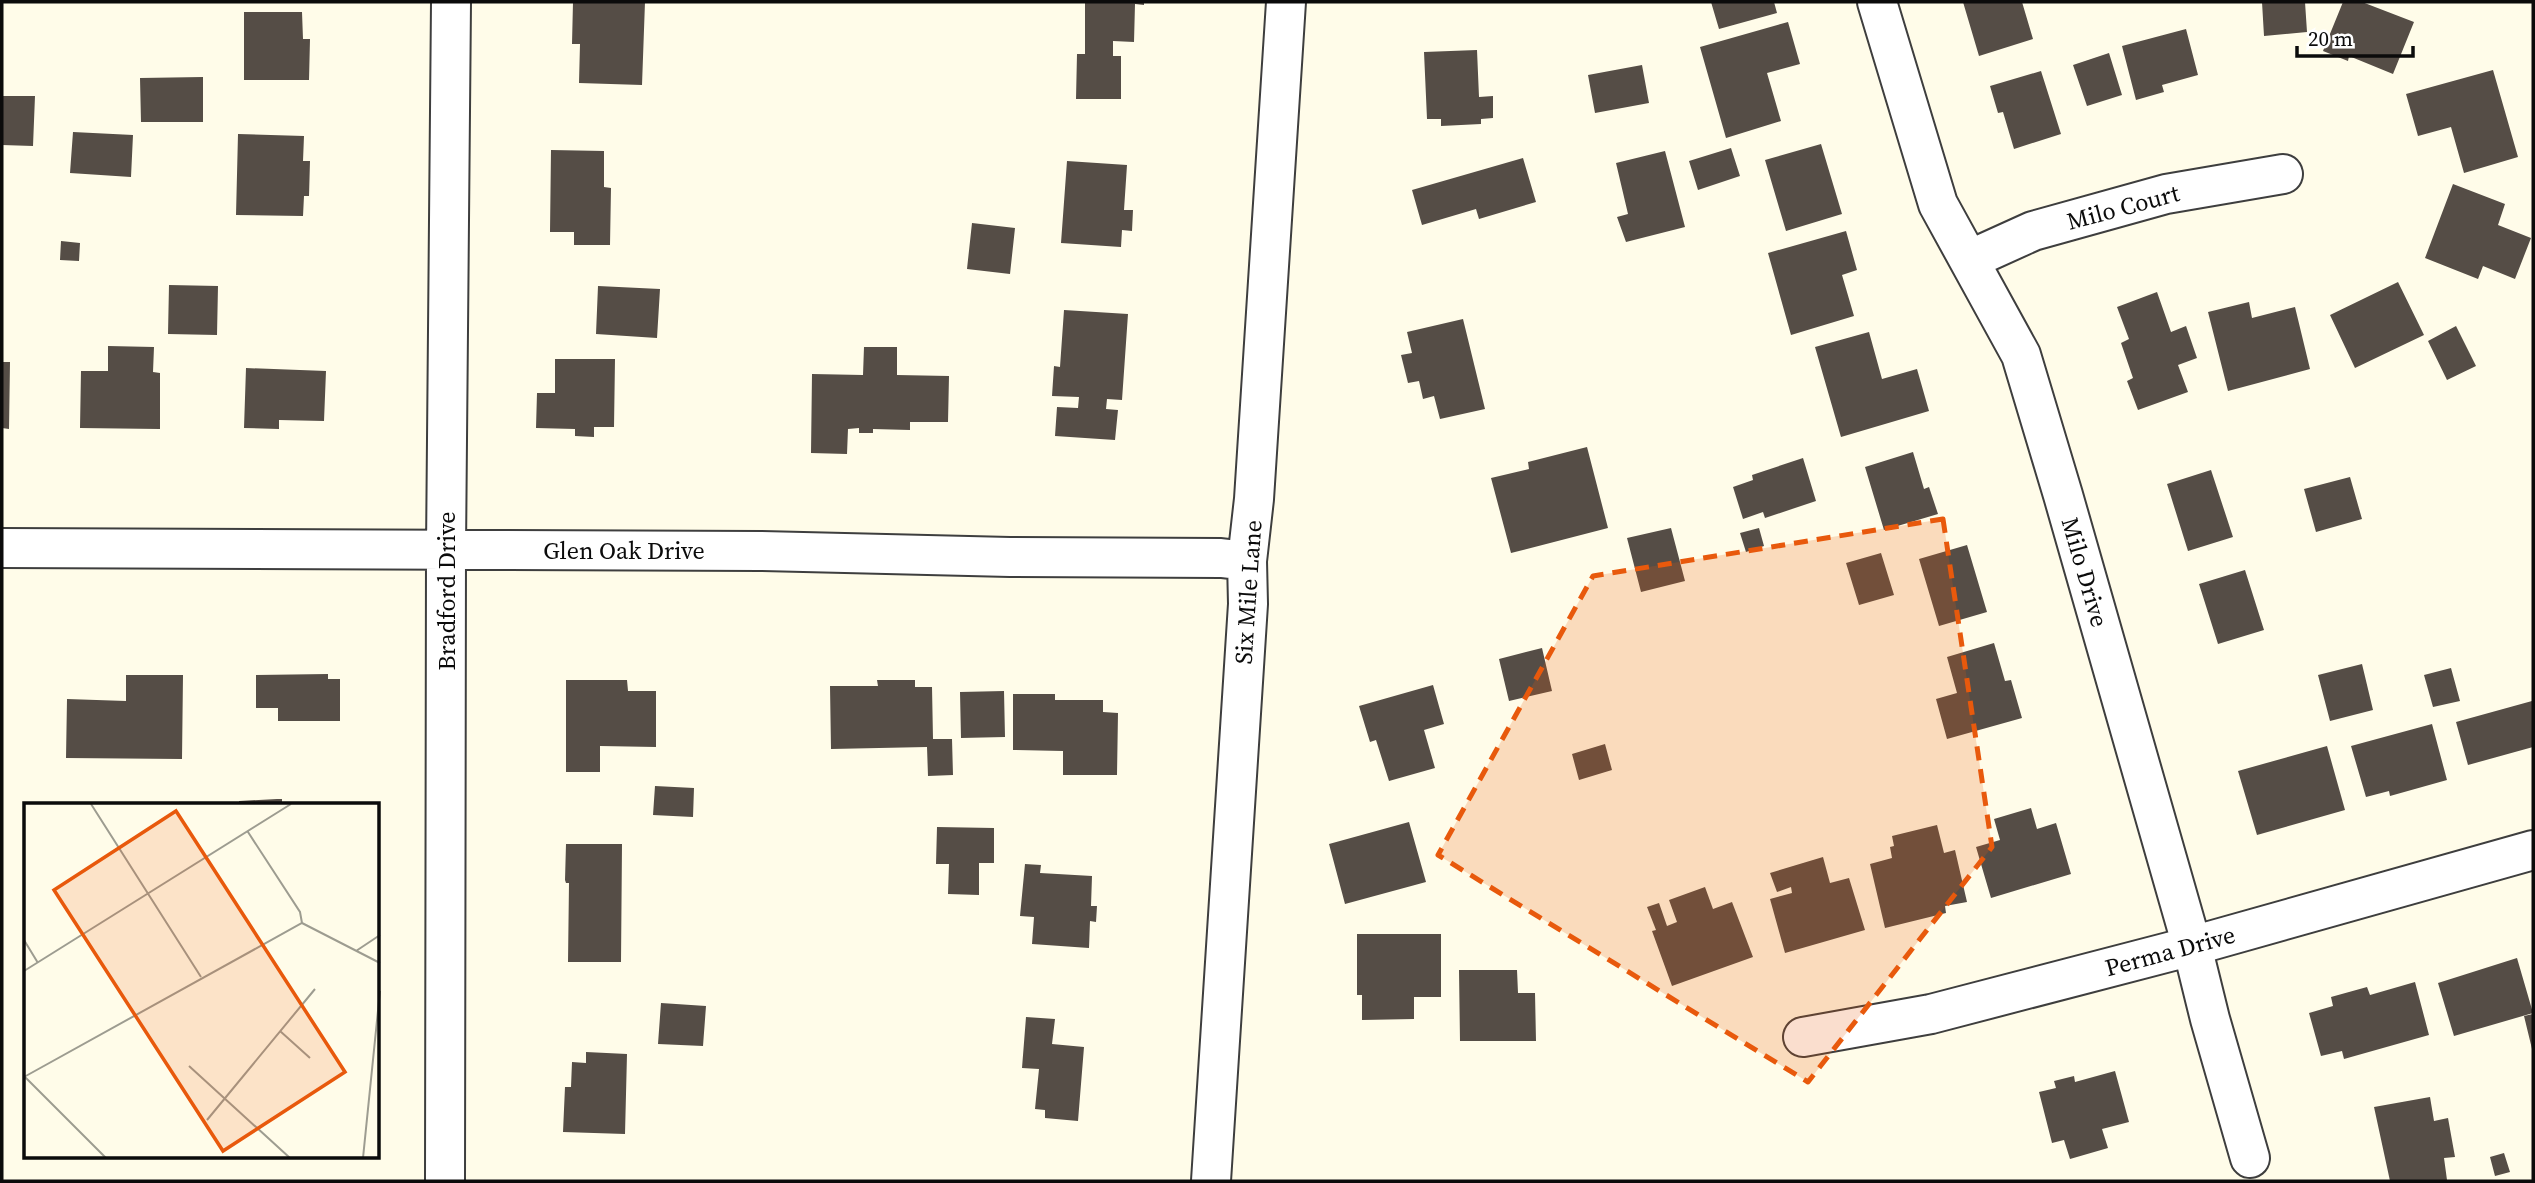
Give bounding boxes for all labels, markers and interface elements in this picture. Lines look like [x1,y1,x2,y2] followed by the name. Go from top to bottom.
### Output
[2297,14,2412,58] scale bar
[2308,24,2353,53] text: 20 m
[2063,176,2183,238] street label: Milo Court
[430,511,463,671] street label: Bradford Drive
[2054,513,2116,631] street label: Milo Drive
[1226,519,1270,665] street label: Six Mile Lane
[543,534,705,567] street label: Glen Oak Drive
[24,803,380,1158] inset map
[2101,918,2239,984] street label: Perma Drive

